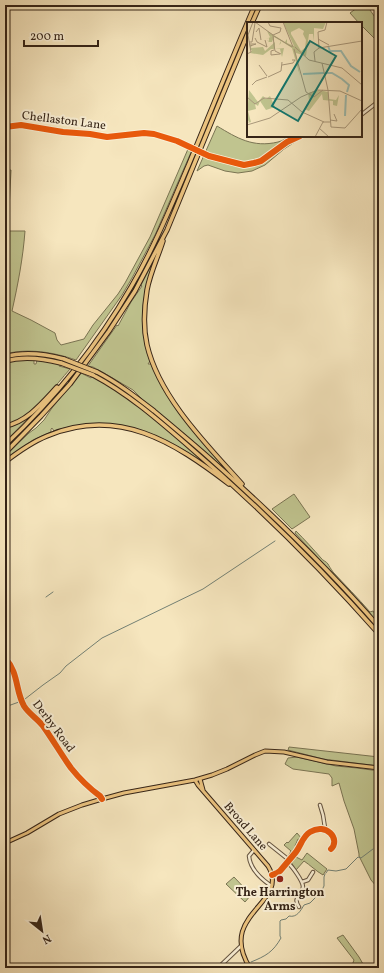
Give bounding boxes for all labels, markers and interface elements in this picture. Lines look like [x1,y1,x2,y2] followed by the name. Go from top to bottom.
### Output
[24,22,98,48] scale bar
[247,22,362,137] inset map
[30,29,64,45] text: 200 m
[21,108,107,134] street label: Chellaston Lane
[28,697,78,756] street label: Derby Road
[220,799,271,855] street label: Broad Lane
[275,874,285,884] marker: The Harrington Arms
[236,885,325,915] place label: The Harrington Arms
[22,911,62,951] north arrow
[39,930,53,947] text: N

